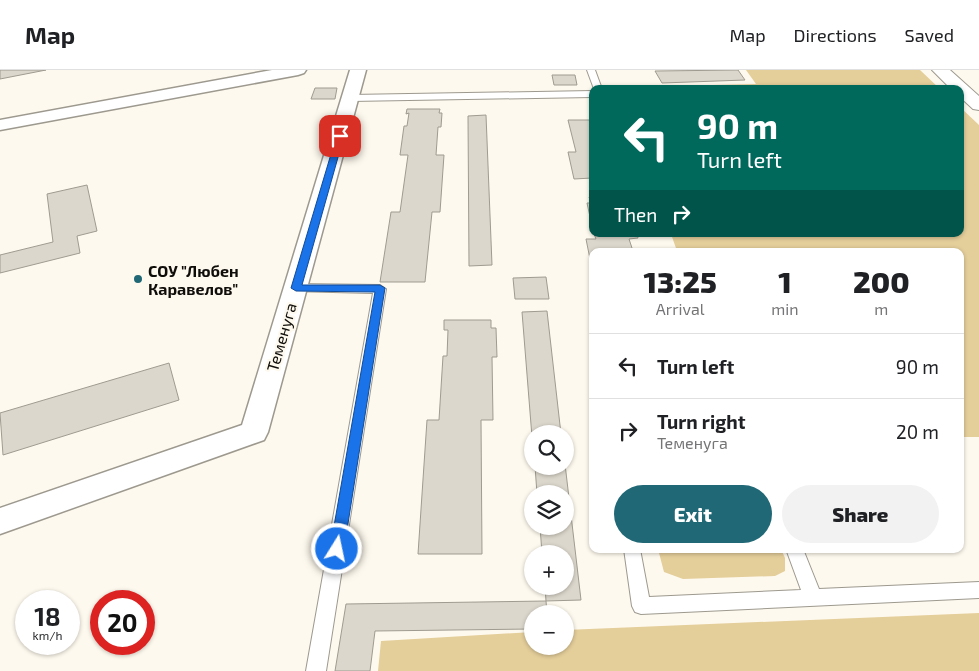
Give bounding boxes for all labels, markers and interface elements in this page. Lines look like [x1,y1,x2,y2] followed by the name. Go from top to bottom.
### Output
[25,20,75,49] text: Map
[729,24,766,46] text: Map
[794,24,877,46] text: Directions
[905,24,954,46] text: Saved
[697,104,778,146] text: 90 m
[614,105,679,170] icon: left
[319,115,361,157] pin
[326,122,354,150] icon: arrive
[697,146,782,172] text: Turn left
[667,200,695,228] icon: right
[614,203,657,226] text: Then
[148,261,239,298] place label: СОУ "Любен Каравелов"
[643,263,717,299] text: 13:25
[778,263,792,299] text: 1
[853,263,910,299] text: 200
[132,273,144,285] marker: СОУ "Любен Каравелов"
[656,299,704,318] text: Arrival
[771,299,799,318] text: min
[874,299,888,318] text: m
[262,300,301,374] street label: Теменуга
[614,352,642,380] icon: left
[657,355,734,378] text: Turn left
[896,355,939,378] text: 90 m
[657,410,745,433] text: Turn right
[614,417,642,445] icon: right
[896,420,939,443] text: 20 m
[524,425,574,655] map controls
[524,425,574,475] button: search
[657,433,728,452] text: Теменуга
[524,485,574,535] button: layers
[614,485,772,543] button: Exit
[782,485,939,543] button: Share
[310,522,362,574] position arrow
[524,545,574,595] button: +
[90,590,155,655] speed limit sign: 20
[34,601,61,631] text: 18
[524,605,574,655] button: −
[33,628,62,642] text: km/h

